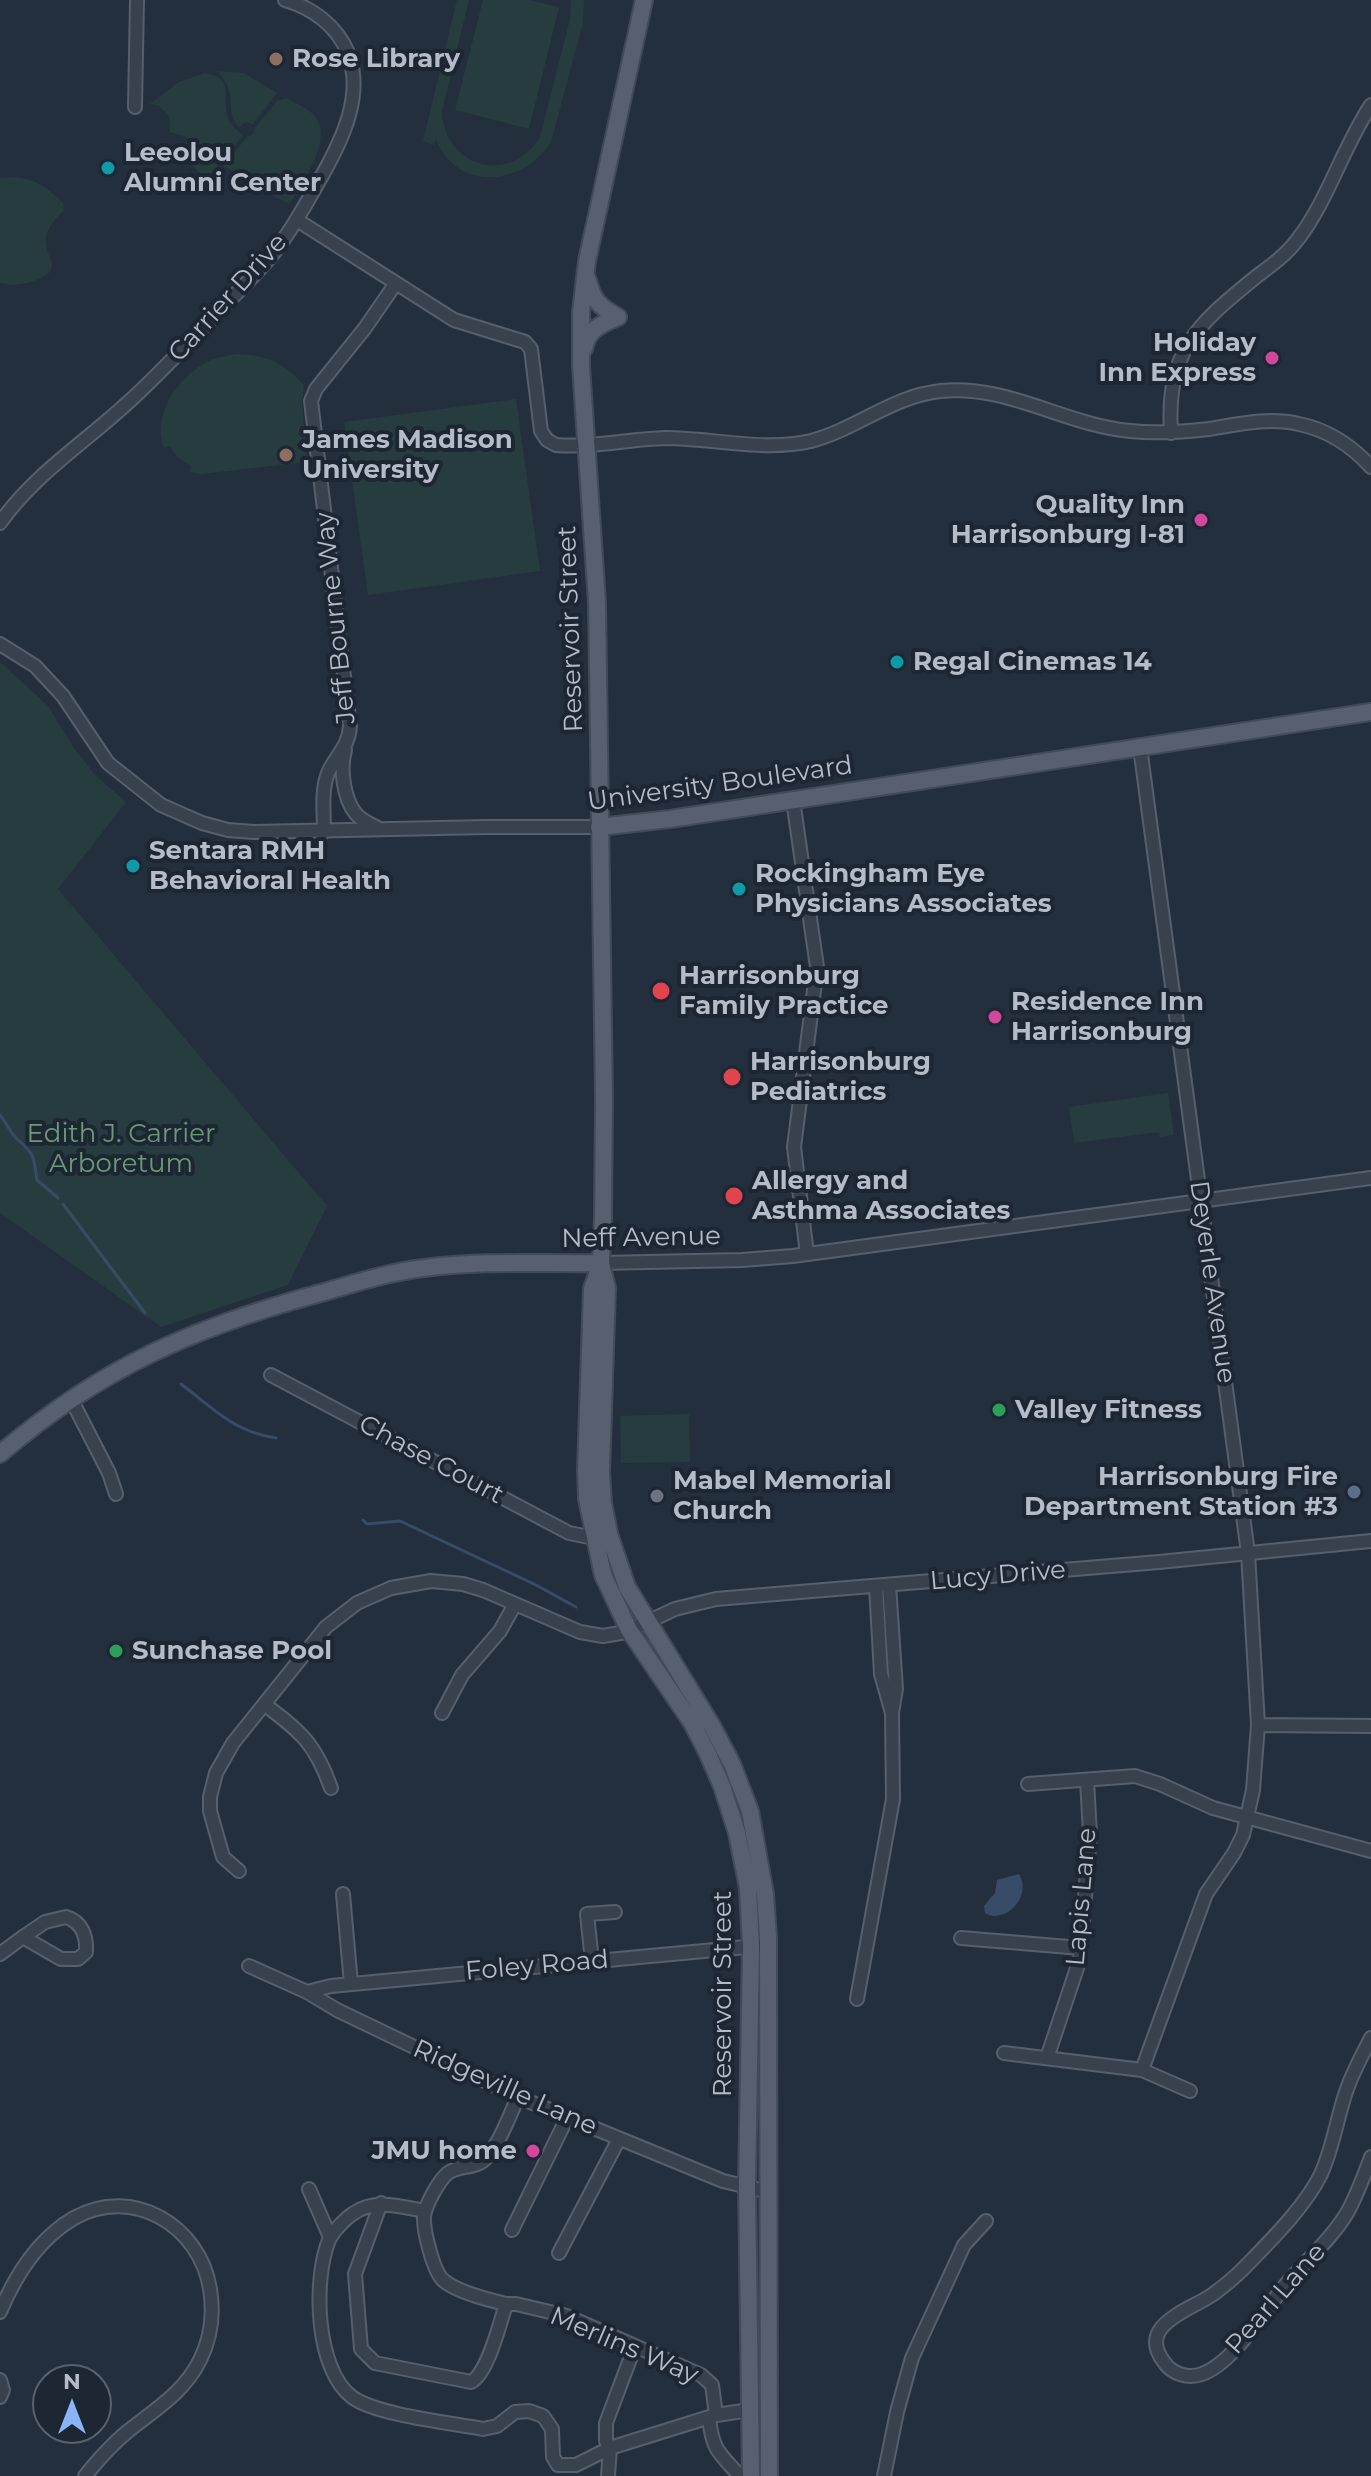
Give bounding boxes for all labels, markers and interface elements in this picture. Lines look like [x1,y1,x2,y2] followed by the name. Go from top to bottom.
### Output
[292,43,460,75] place label: Rose Library
[267,50,285,68] marker: Rose Library
[124,137,321,198] place label: Leeolou Alumni Center
[99,159,117,177] marker: Leeolou Alumni Center
[162,227,294,369] street label: Carrier Drive
[1098,327,1256,388] place label: Holiday Inn Express
[1263,349,1281,367] marker: Holiday Inn Express
[302,424,513,486] place label: James Madison University
[277,446,295,464] marker: James Madison University
[951,489,1185,550] place label: Quality Inn Harrisonburg I-81
[309,510,363,726] street label: Jeff Bourne Way
[1192,511,1210,529] marker: Quality Inn Harrisonburg I-81
[552,525,590,733] street label: Reservoir Street
[913,646,1152,678] place label: Regal Cinemas 14
[888,653,906,671] marker: Regal Cinemas 14
[585,750,855,818] street label: University Boulevard
[149,835,391,896] place label: Sentara RMH Behavioral Health
[124,857,142,875] marker: Sentara RMH Behavioral Health
[755,858,1052,920] place label: Rockingham Eye Physicians Associates
[730,880,748,898] marker: Rockingham Eye Physicians Associates
[679,960,889,1022] place label: Harrisonburg Family Practice
[650,980,672,1002] marker: Harrisonburg Family Practice
[1011,986,1204,1048] place label: Residence Inn Harrisonburg
[986,1008,1004,1026] marker: Residence Inn Harrisonburg
[750,1046,931,1108] place label: Harrisonburg Pediatrics
[721,1066,743,1088] marker: Harrisonburg Pediatrics
[27,1118,215,1180] park label: Edith J. Carrier Arboretum
[752,1165,1010,1226] place label: Allergy and Asthma Associates
[1182,1179,1242,1385] street label: Deyerle Avenue
[723,1185,745,1207] marker: Allergy and Asthma Associates
[561,1221,721,1255] street label: Neff Avenue
[1015,1394,1202,1426] place label: Valley Fitness
[990,1401,1008,1419] marker: Valley Fitness
[353,1409,509,1511] street label: Chase Court
[1024,1461,1338,1522] place label: Harrisonburg Fire Department Station #3
[673,1465,892,1526] place label: Mabel Memorial Church
[1345,1483,1363,1501] marker: Harrisonburg Fire Department Station #3
[648,1487,666,1505] marker: Mabel Memorial Church
[929,1555,1067,1597] street label: Lucy Drive
[132,1635,332,1667] place label: Sunchase Pool
[107,1642,125,1660] marker: Sunchase Pool
[1060,1827,1104,1967] street label: Lapis Lane
[707,1891,739,2097] street label: Reservoir Street
[464,1944,610,1988] street label: Foley Road
[408,2033,602,2143] street label: Ridgeville Lane
[371,2135,517,2167] place label: JMU home
[524,2142,542,2160] marker: JMU home
[1219,2237,1333,2361] street label: Pearl Lane
[545,2301,703,2391] street label: Merlins Way
[32,2364,112,2444] north arrow
[63,2368,81,2395] text: N

